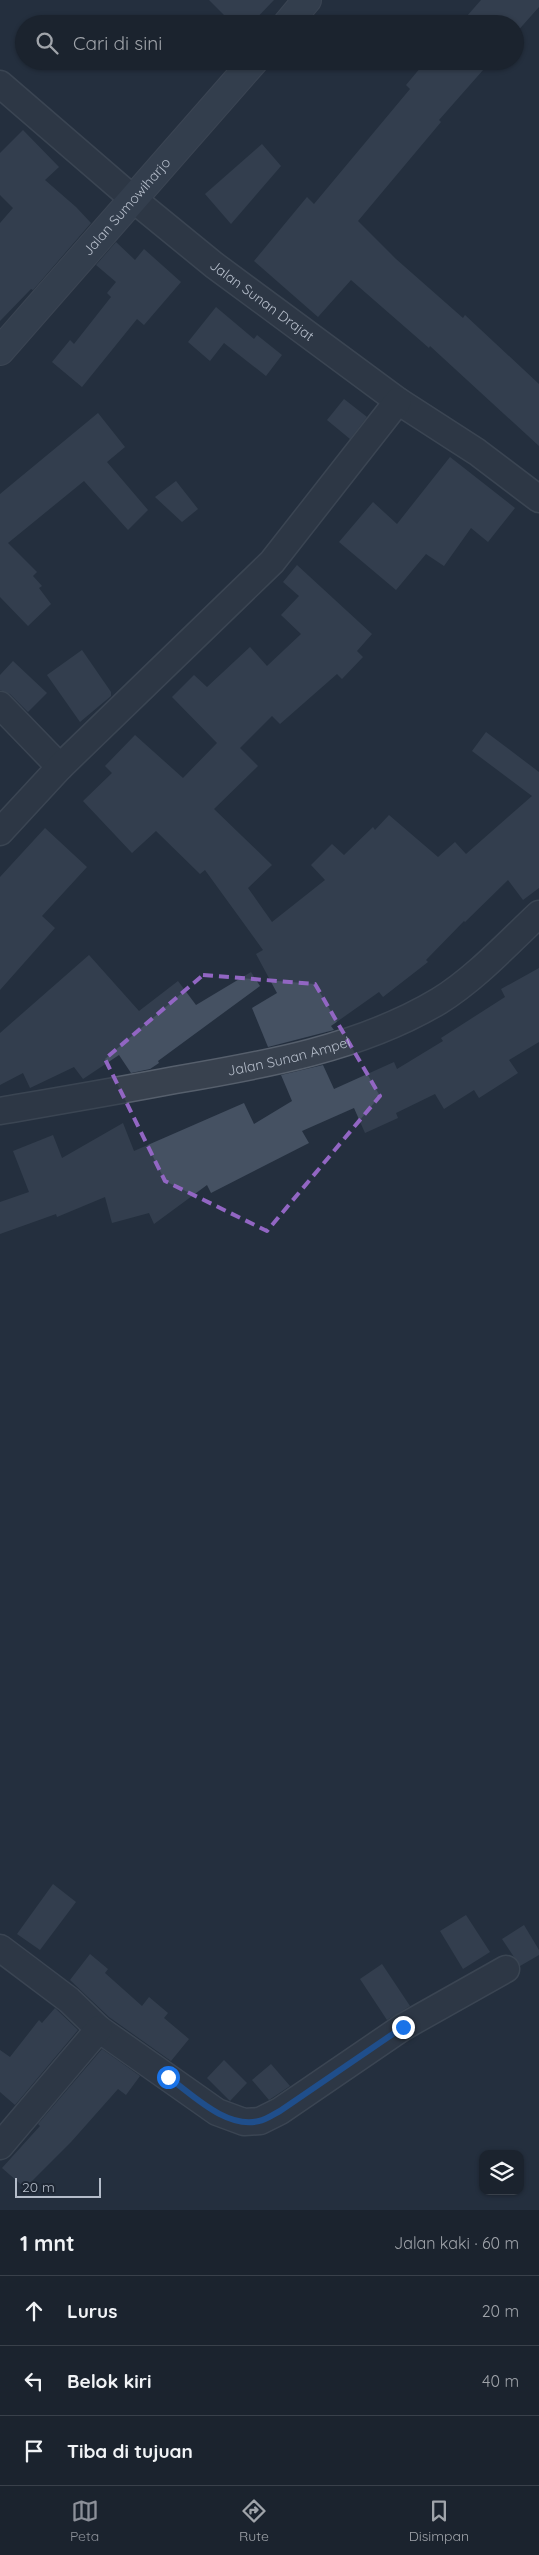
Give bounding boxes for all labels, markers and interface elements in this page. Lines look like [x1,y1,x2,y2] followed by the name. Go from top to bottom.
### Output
[15,15,524,70] search box
[33,29,61,57] icon: search
[73,31,162,55] text: Cari di sini
[79,154,174,259] street label: Jalan Sumowiharjo
[206,256,318,345] street label: Jalan Sunan Drajat
[226,1032,353,1080] street label: Jalan Sunan Ampel
[392,2016,415,2039] route end
[157,2066,180,2089] route start
[479,2150,524,2195] map controls
[479,2150,524,2195] button: layers
[15,2175,101,2198] scale bar
[22,2178,55,2196] text: 20 m
[20,2230,75,2256] text: 1 mnt
[394,2233,519,2253] text: Jalan kaki · 60 m
[20,2297,48,2325] icon: ahead
[67,2299,117,2323] text: Lurus
[482,2301,519,2321] text: 20 m
[20,2367,48,2395] icon: left
[67,2369,152,2393] text: Belok kiri
[482,2371,519,2391] text: 40 m
[20,2437,48,2465] icon: arrive
[67,2439,193,2463] text: Tiba di tujuan
[70,2497,99,2545] tab: Peta
[239,2497,269,2545] tab: Rute
[409,2497,469,2545] tab: Disimpan

